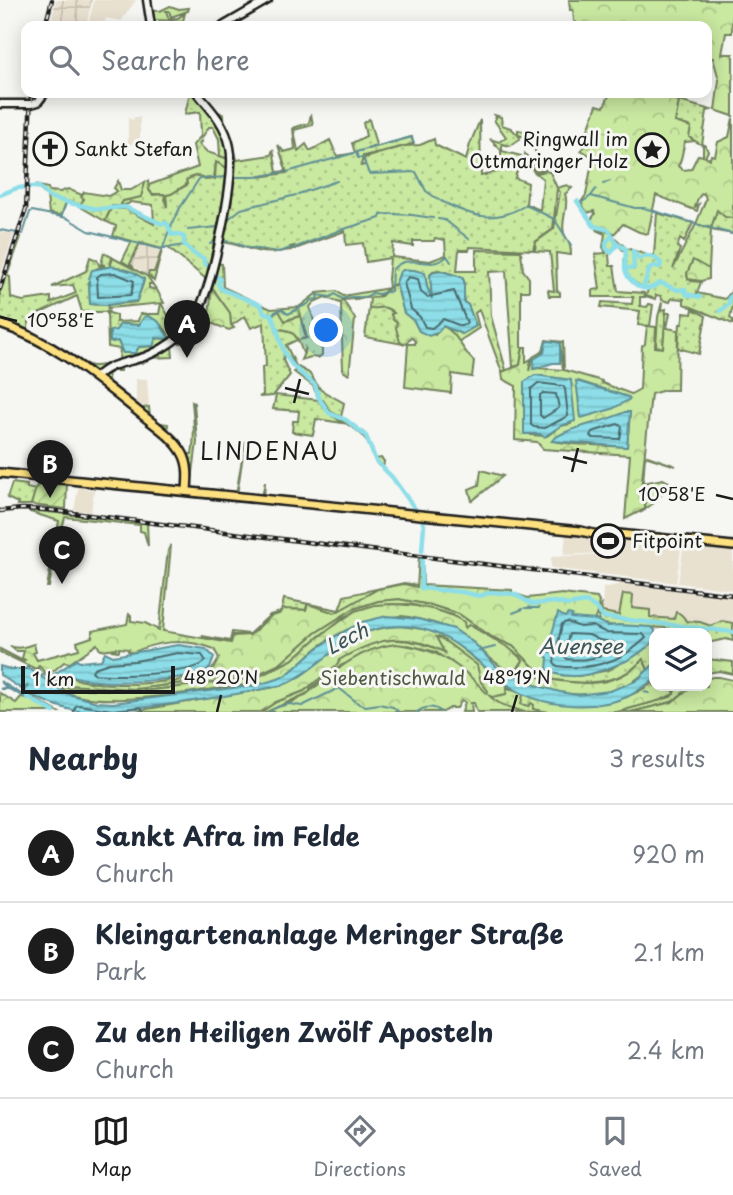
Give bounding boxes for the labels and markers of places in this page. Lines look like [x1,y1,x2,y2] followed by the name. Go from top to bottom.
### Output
[469,124,628,174] place label: Ringwall im Ottmaringer Holz
[31,130,69,168] church icon: Sankt Stefan
[633,131,671,169] place icon: Ringwall im Ottmaringer Holz
[74,134,193,162] place label: Sankt Stefan
[164,300,210,358] pin: A
[27,440,73,498] pin: B
[589,522,627,560] sports icon: Fitpoint
[39,526,85,584] pin: C
[632,526,702,554] place label: Fitpoint

